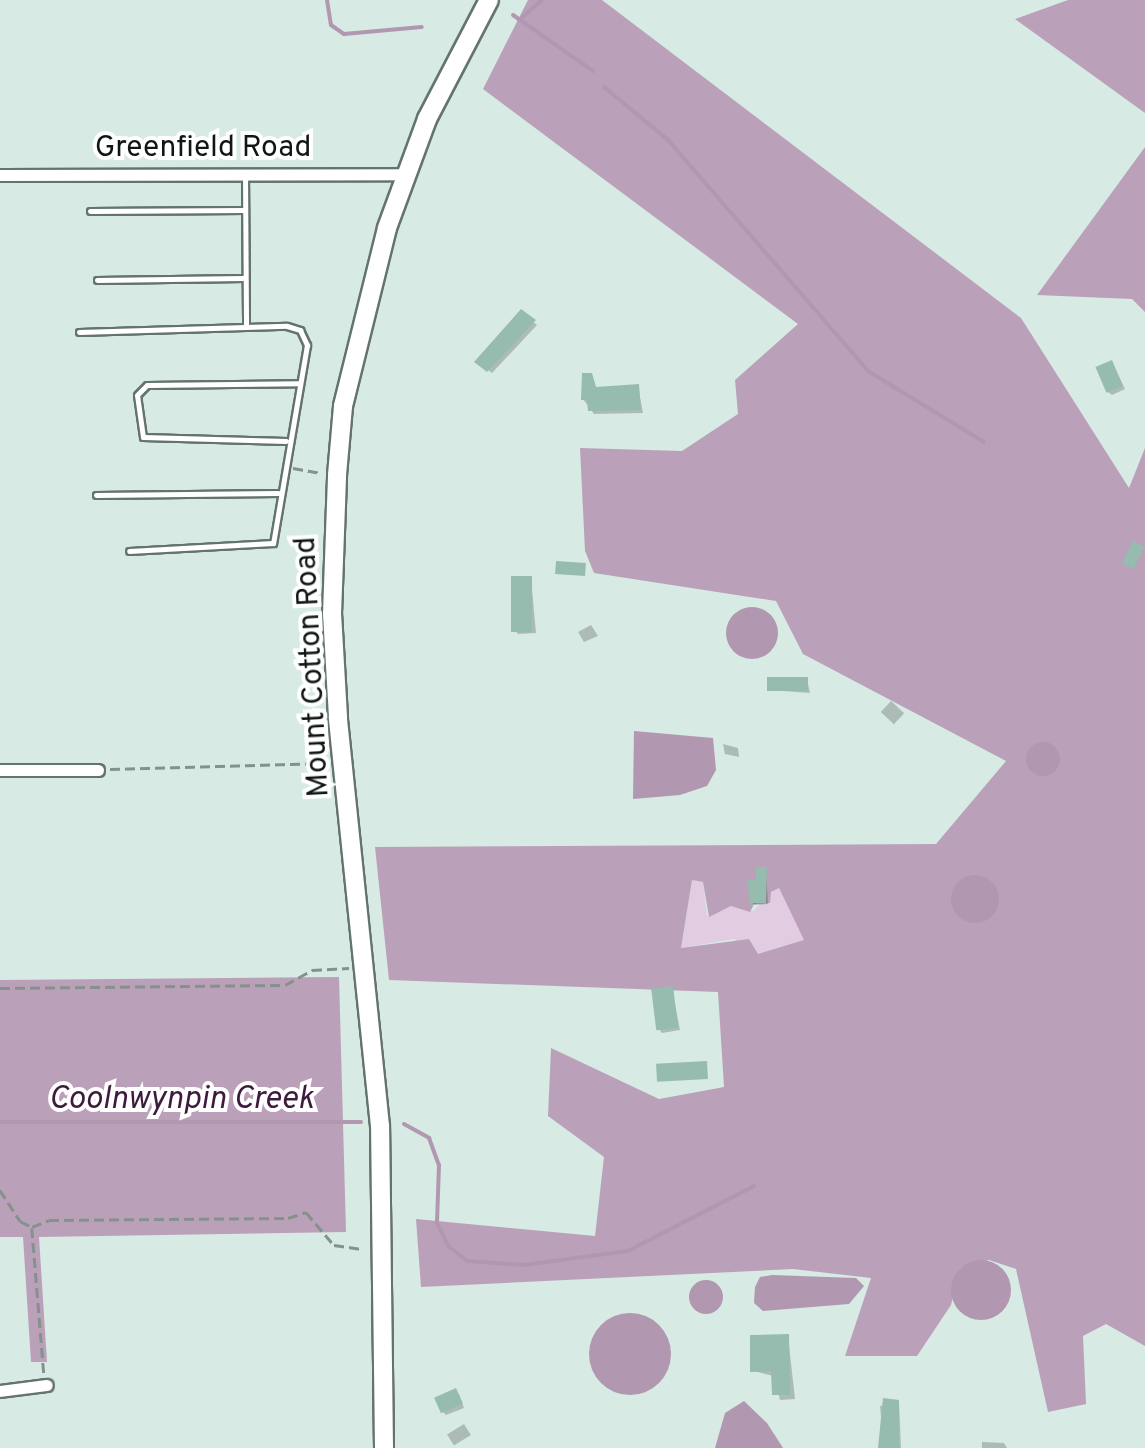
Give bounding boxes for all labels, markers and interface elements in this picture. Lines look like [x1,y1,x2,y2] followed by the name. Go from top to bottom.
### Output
[95,131,311,167] street label: Greenfield Road
[289,536,339,798] street label: Mount Cotton Road
[48,1081,314,1119] water label: Coolnwynpin Creek

